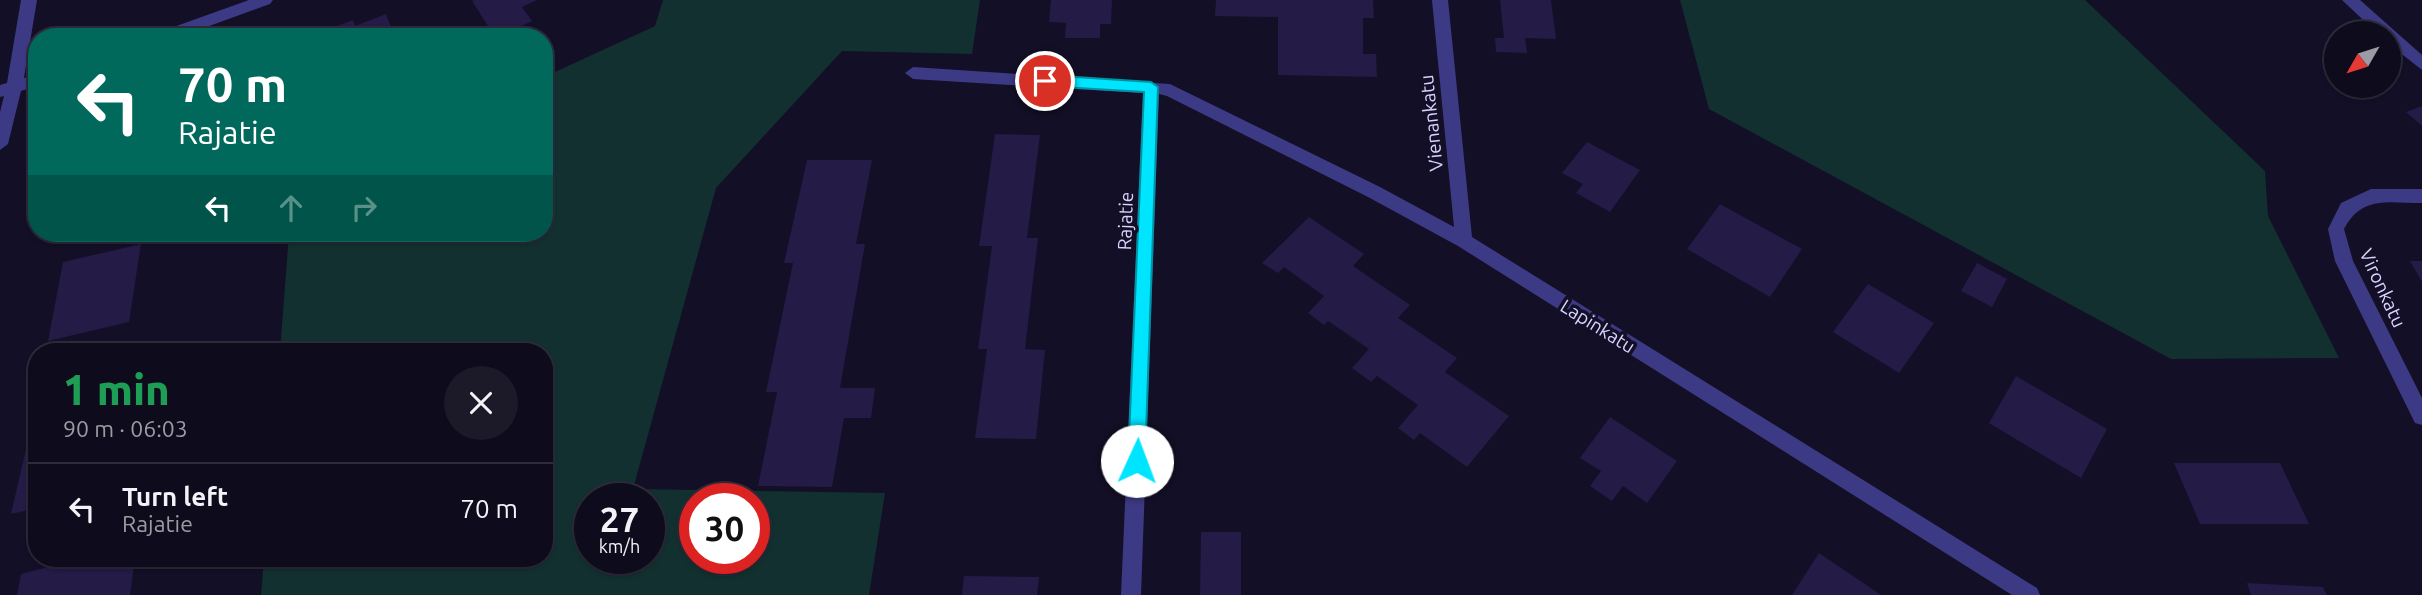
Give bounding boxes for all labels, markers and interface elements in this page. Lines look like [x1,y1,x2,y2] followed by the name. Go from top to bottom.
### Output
[2324,21,2401,98] north arrow
[2324,21,2401,98] map controls
[1015,51,1075,111] pin
[63,56,154,147] icon: left
[178,56,287,111] text: 70 m
[1026,62,1064,100] icon: arrive
[1415,74,1447,172] street label: Vienankatu
[178,114,277,150] text: Rajatie
[199,189,237,227] icon: left
[272,189,310,227] icon: ahead
[345,189,383,227] icon: right
[1113,191,1137,251] street label: Rajatie
[2355,245,2411,331] street label: Vironkatu
[1557,294,1639,358] street label: Lapinkatu
[63,366,170,413] text: 1 min
[444,366,518,440] button: close
[63,416,188,441] text: 90 m · 06:03
[1100,424,1174,498] position arrow
[122,482,228,511] text: Turn left
[679,483,770,574] speed limit sign: 30
[63,490,101,528] icon: left
[460,494,518,523] text: 70 m
[600,499,639,539] text: 27
[122,511,193,536] text: Rajatie
[599,536,640,556] text: km/h

